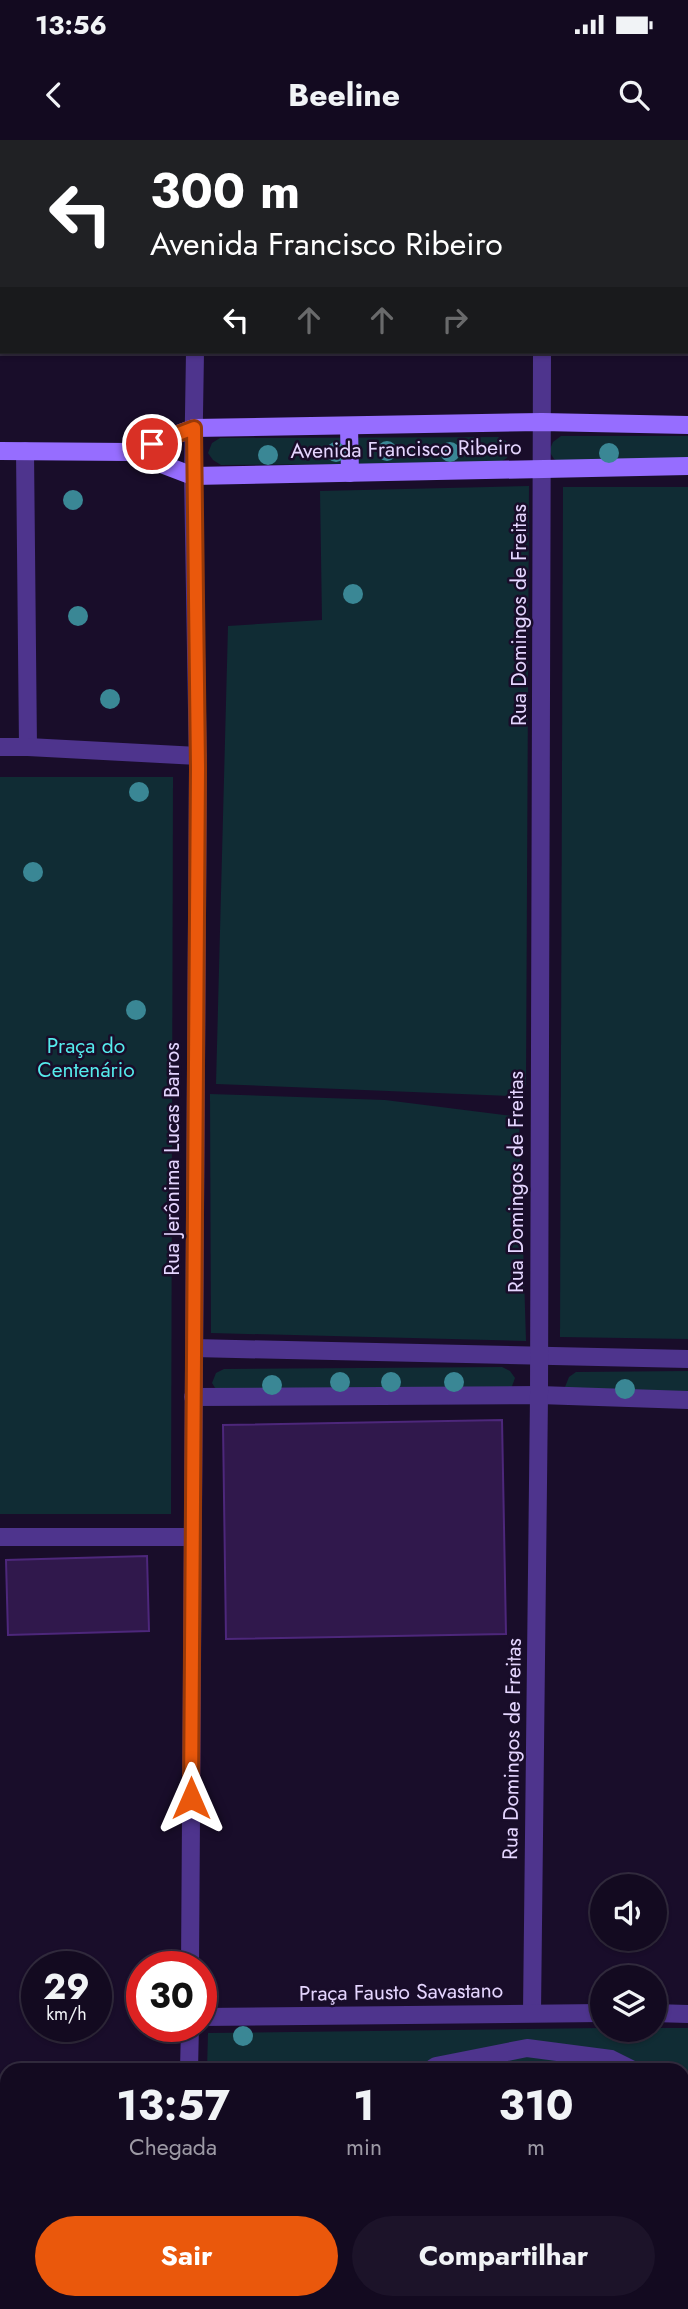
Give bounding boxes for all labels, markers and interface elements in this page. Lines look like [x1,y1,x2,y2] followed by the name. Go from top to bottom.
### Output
[35,6,107,44] text: 13:56
[288,72,400,118] text: Beeline
[35,76,73,114] icon: back
[615,76,653,114] icon: search
[150,156,300,226] text: 300 m
[35,168,126,259] icon: left
[150,221,503,267] text: Avenida Francisco Ribeiro
[217,301,255,339] icon: left
[290,301,328,339] icon: ahead
[363,301,401,339] icon: ahead
[436,301,474,339] icon: right
[122,414,182,474] pin
[133,425,171,463] icon: arrive
[290,432,522,466] street label: Avenida Francisco Ribeiro
[504,504,534,726] street label: Rua Domingos de Freitas
[37,1031,135,1085] park label: Praça do Centenário
[157,1042,187,1276] street label: Rua Jerônima Lucas Barros
[501,1071,531,1293] street label: Rua Domingos de Freitas
[495,1638,529,1860] street label: Rua Domingos de Freitas
[154,1761,228,1835] position arrow
[590,1874,667,2042] map controls
[590,1874,667,1951] button: sound
[126,1951,217,2042] speed limit sign: 30
[43,1962,90,2012] text: 29
[590,1965,667,2042] button: layers
[299,1975,503,2009] street label: Praça Fausto Savastano
[46,2001,87,2027] text: km/h
[116,2075,230,2136] text: 13:57
[353,2075,375,2136] text: 1
[498,2075,574,2136] text: 310
[129,2130,217,2164] text: Chegada
[346,2130,382,2164] text: min
[527,2130,545,2164] text: m
[35,2216,338,2296] button: Sair
[352,2216,655,2296] button: Compartilhar

